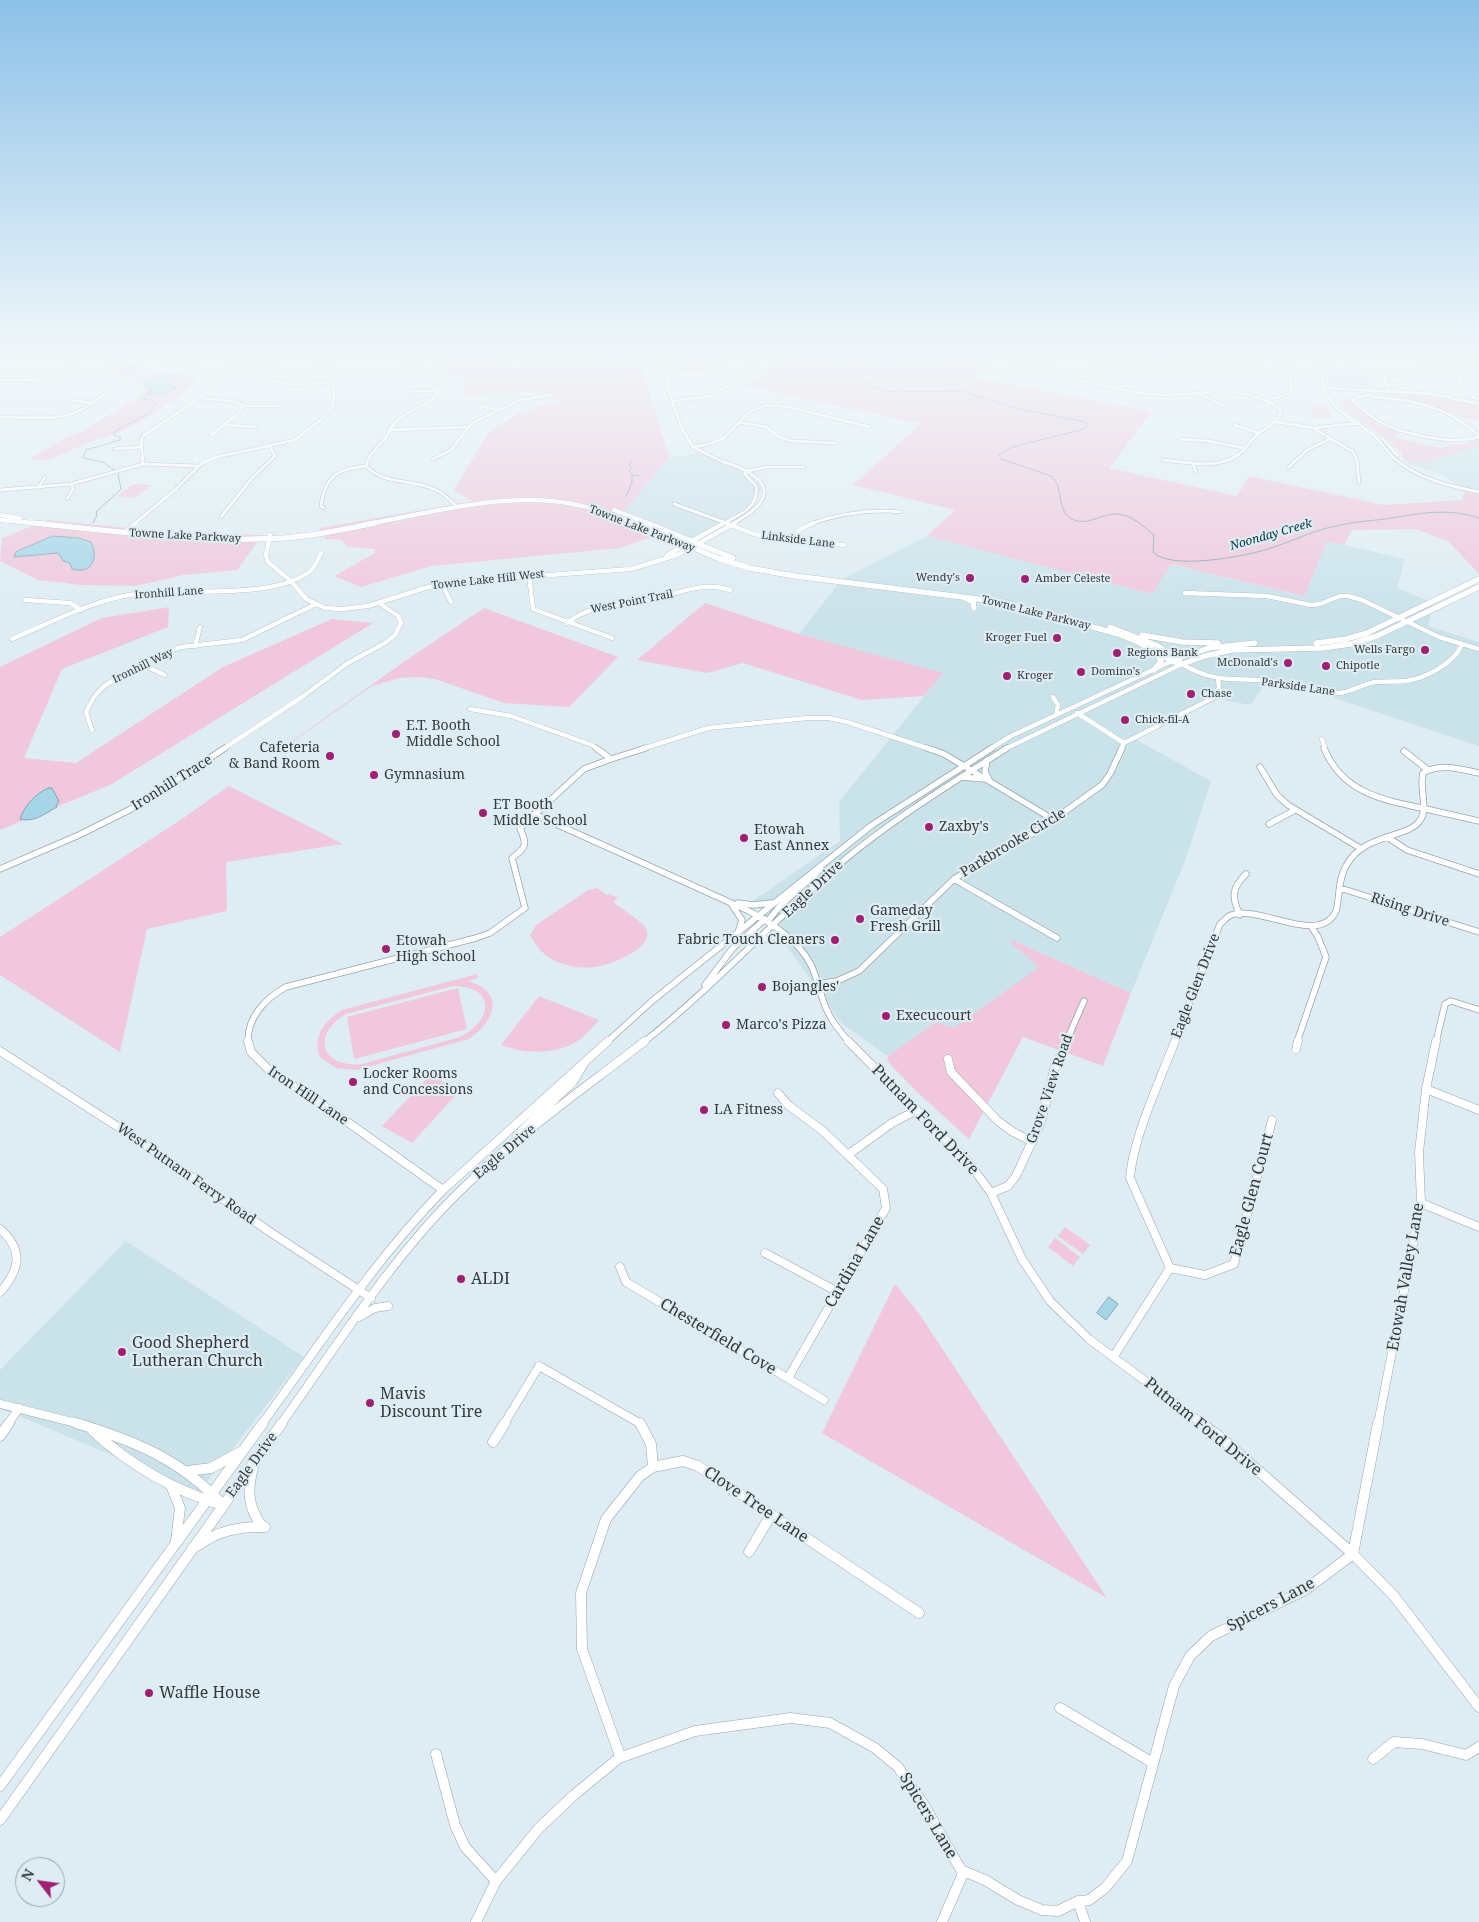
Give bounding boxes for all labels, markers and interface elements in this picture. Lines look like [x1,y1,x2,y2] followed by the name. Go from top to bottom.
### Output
[587,503,697,555] street label: Towne Lake Parkway
[1228,516,1314,554] water label: Noonday Creek
[129,526,241,546] street label: Towne Lake Parkway
[761,529,835,551] street label: Linkside Lane
[431,568,545,592] street label: Towne Lake Hill West
[916,571,960,585] place label: Wendy's
[964,572,976,584] marker: Wendy's
[1035,572,1110,586] place label: Amber Celeste
[1019,573,1031,585] marker: Amber Celeste
[134,584,204,602] street label: Ironhill Lane
[590,588,674,616] street label: West Point Trail
[980,593,1092,633] street label: Towne Lake Parkway
[985,631,1047,645] place label: Kroger Fuel
[1051,632,1063,644] marker: Kroger Fuel
[1354,643,1415,657] place label: Wells Fargo
[1419,644,1431,656] marker: Wells Fargo
[111,646,175,686] street label: Ironhill Way
[1127,646,1198,660] place label: Regions Bank
[1111,647,1123,659] marker: Regions Bank
[1217,656,1278,670] place label: McDonald's
[1282,657,1294,669] marker: McDonald's
[1336,659,1380,673] place label: Chipotle
[1320,660,1332,672] marker: Chipotle
[1091,665,1140,679] place label: Domino's
[1075,666,1087,678] marker: Domino's
[1017,669,1053,683] place label: Kroger
[1001,670,1013,682] marker: Kroger
[1260,675,1336,699] street label: Parkside Lane
[1201,687,1232,701] place label: Chase
[1185,688,1197,700] marker: Chase
[1135,713,1189,727] place label: Chick-fil-A
[1119,714,1131,726] marker: Chick-fil-A
[406,718,500,750] place label: E.T. Booth Middle School
[390,728,402,740] marker: E.T. Booth Middle School
[229,740,320,772] place label: Cafeteria & Band Room
[324,750,336,762] marker: Cafeteria & Band Room
[129,752,215,814] street label: Ironhill Trace
[384,767,465,783] place label: Gymnasium
[368,769,380,781] marker: Gymnasium
[493,797,587,830] place label: ET Booth Middle School
[957,805,1069,881] street label: Parkbrooke Circle
[477,807,489,819] marker: ET Booth Middle School
[939,819,989,835] place label: Zaxby's
[923,821,935,833] marker: Zaxby's
[754,822,829,854] place label: Etowah East Annex
[738,832,750,844] marker: Etowah East Annex
[779,857,847,921] street label: Eagle Drive
[1369,889,1451,931] street label: Rising Drive
[870,903,941,936] place label: Gameday Fresh Grill
[854,913,866,925] marker: Gameday Fresh Grill
[1168,931,1224,1041] street label: Eagle Glen Drive
[677,932,825,948] place label: Fabric Touch Cleaners
[396,933,476,966] place label: Etowah High School
[829,934,841,946] marker: Fabric Touch Cleaners
[380,943,392,955] marker: Etowah High School
[772,979,839,995] place label: Bojangles'
[756,981,768,993] marker: Bojangles'
[896,1008,971,1024] place label: Execucourt
[880,1010,892,1022] marker: Execucourt
[736,1017,827,1033] place label: Marco's Pizza
[720,1019,732,1031] marker: Marco's Pizza
[1023,1032,1077,1146] street label: Grove View Road
[867,1061,983,1179] street label: Putnam Ford Drive
[265,1063,351,1129] street label: Iron Hill Lane
[363,1066,473,1098] place label: Locker Rooms and Concessions
[347,1076,359,1088] marker: Locker Rooms and Concessions
[714,1102,783,1118] place label: LA Fitness
[698,1104,710,1116] marker: LA Fitness
[113,1120,259,1228] street label: West Putnam Ferry Road
[470,1121,540,1183] street label: Eagle Drive
[1226,1131,1278,1259] street label: Eagle Glen Court
[1383,1201,1429,1353] street label: Etowah Valley Lane
[821,1213,889,1311] street label: Cardina Lane
[471,1269,510,1289] place label: ALDI
[455,1273,467,1285] marker: ALDI
[656,1295,780,1379] street label: Chesterfield Cove
[132,1333,263,1371] place label: Good Shepherd Lutheran Church
[116,1346,128,1358] marker: Good Shepherd Lutheran Church
[1140,1374,1266,1480] street label: Putnam Ford Drive
[380,1384,482,1422] place label: Mavis Discount Tire
[364,1397,376,1409] marker: Mavis Discount Tire
[223,1429,281,1501] street label: Eagle Drive
[700,1463,812,1547] street label: Clove Tree Lane
[1224,1574,1318,1636] street label: Spicers Lane
[159,1683,260,1703] place label: Waffle House
[143,1687,155,1699] marker: Waffle House
[895,1770,961,1862] street label: Spicers Lane
[15,1857,65,1907] north arrow
[16,1865,38,1884] text: N

